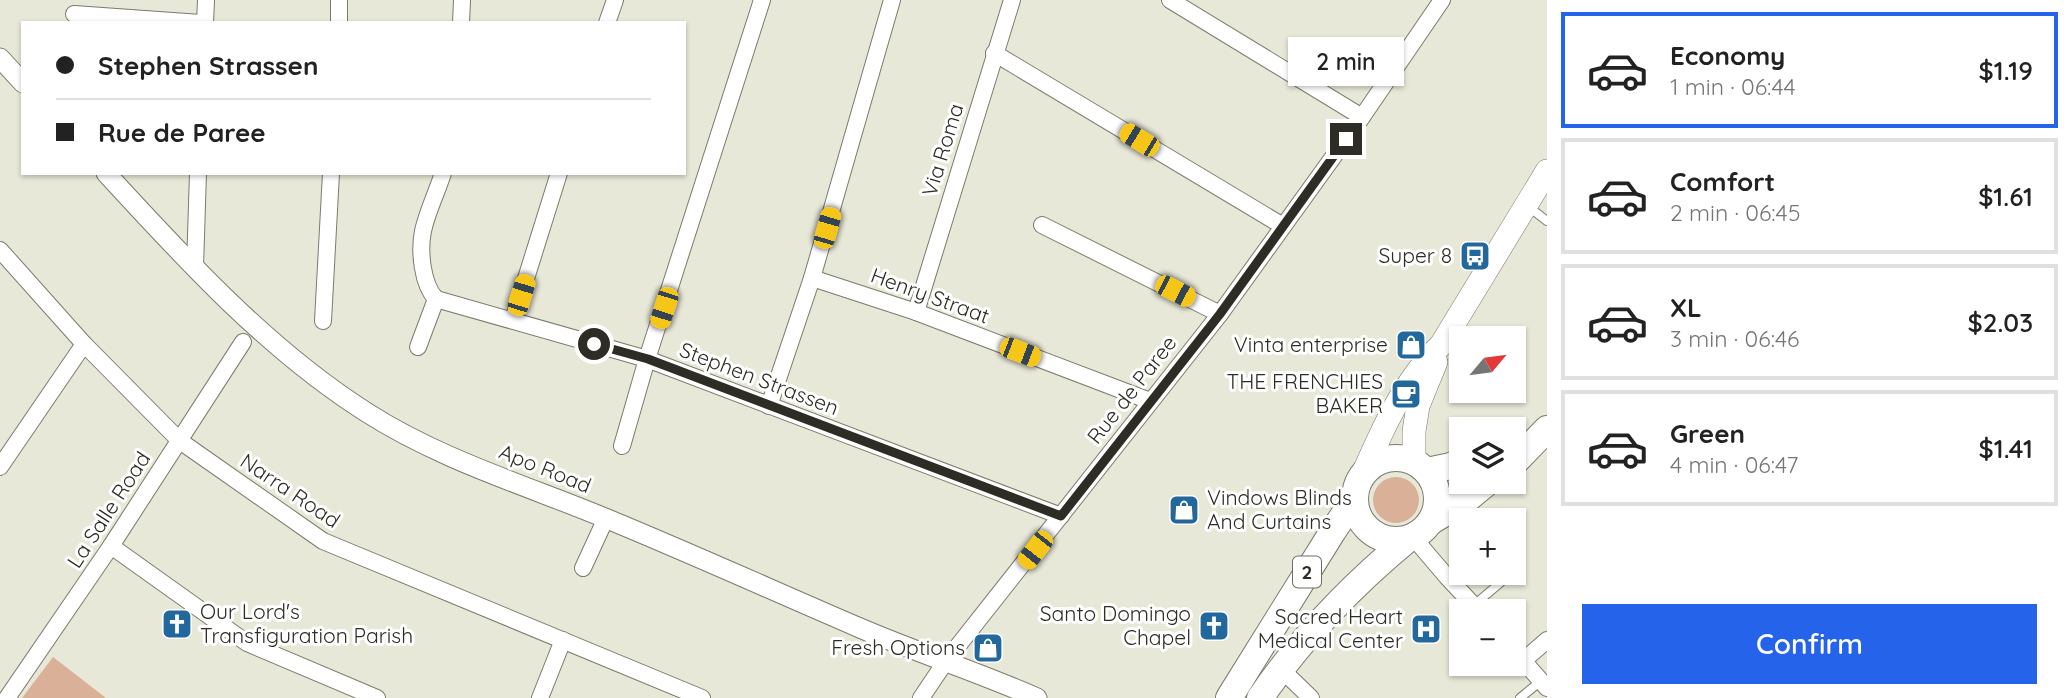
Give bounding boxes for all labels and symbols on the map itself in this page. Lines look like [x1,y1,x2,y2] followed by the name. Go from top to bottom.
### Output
[1288,38,1404,86] callout: 2 min
[916,100,968,199] street label: Via Roma
[1116,120,1163,160] car
[1330,123,1362,155] route end
[812,205,843,251] car
[1458,239,1492,273] bus stop icon: Super 8
[1379,242,1452,268] place label: Super 8
[867,262,993,329] street label: Henry Straat
[505,272,538,318] car
[1152,272,1199,310] car
[648,285,681,331] car
[1449,326,1526,402] north arrow
[578,328,610,360] route start
[1394,328,1428,362] shop icon: Vinta enterprise
[1081,330,1182,449] street label: Rue de Paree
[1234,331,1388,357] place label: Vinta enterprise
[997,335,1044,369] car
[676,336,843,420] street label: Stephen Strassen
[1227,368,1383,418] place label: THE FRENCHIES BAKER
[1389,377,1423,411] cafe icon: THE FRENCHIES BAKER
[496,438,595,498] street label: Apo Road
[61,446,155,572] street label: La Salle Road
[236,447,345,533] street label: Narra Road
[1207,484,1352,534] place label: Vindows Blinds And Curtains
[1167,493,1201,527] shop icon: Vindows Blinds And Curtains
[1014,527,1057,573] car
[1293,556,1321,587] road number: 2
[200,598,413,648] place label: Our Lord's Transfiguration Parish
[1040,600,1191,650] place label: Santo Domingo Chapel
[1258,603,1403,653] place label: Sacred Heart Medical Center
[160,607,194,641] church icon: Our Lord's Transfiguration Parish
[1197,609,1231,643] church icon: Santo Domingo Chapel
[1409,612,1443,646] hospital icon: Sacred Heart Medical Center
[971,631,1005,665] shop icon: Fresh Options
[831,634,965,660] place label: Fresh Options

